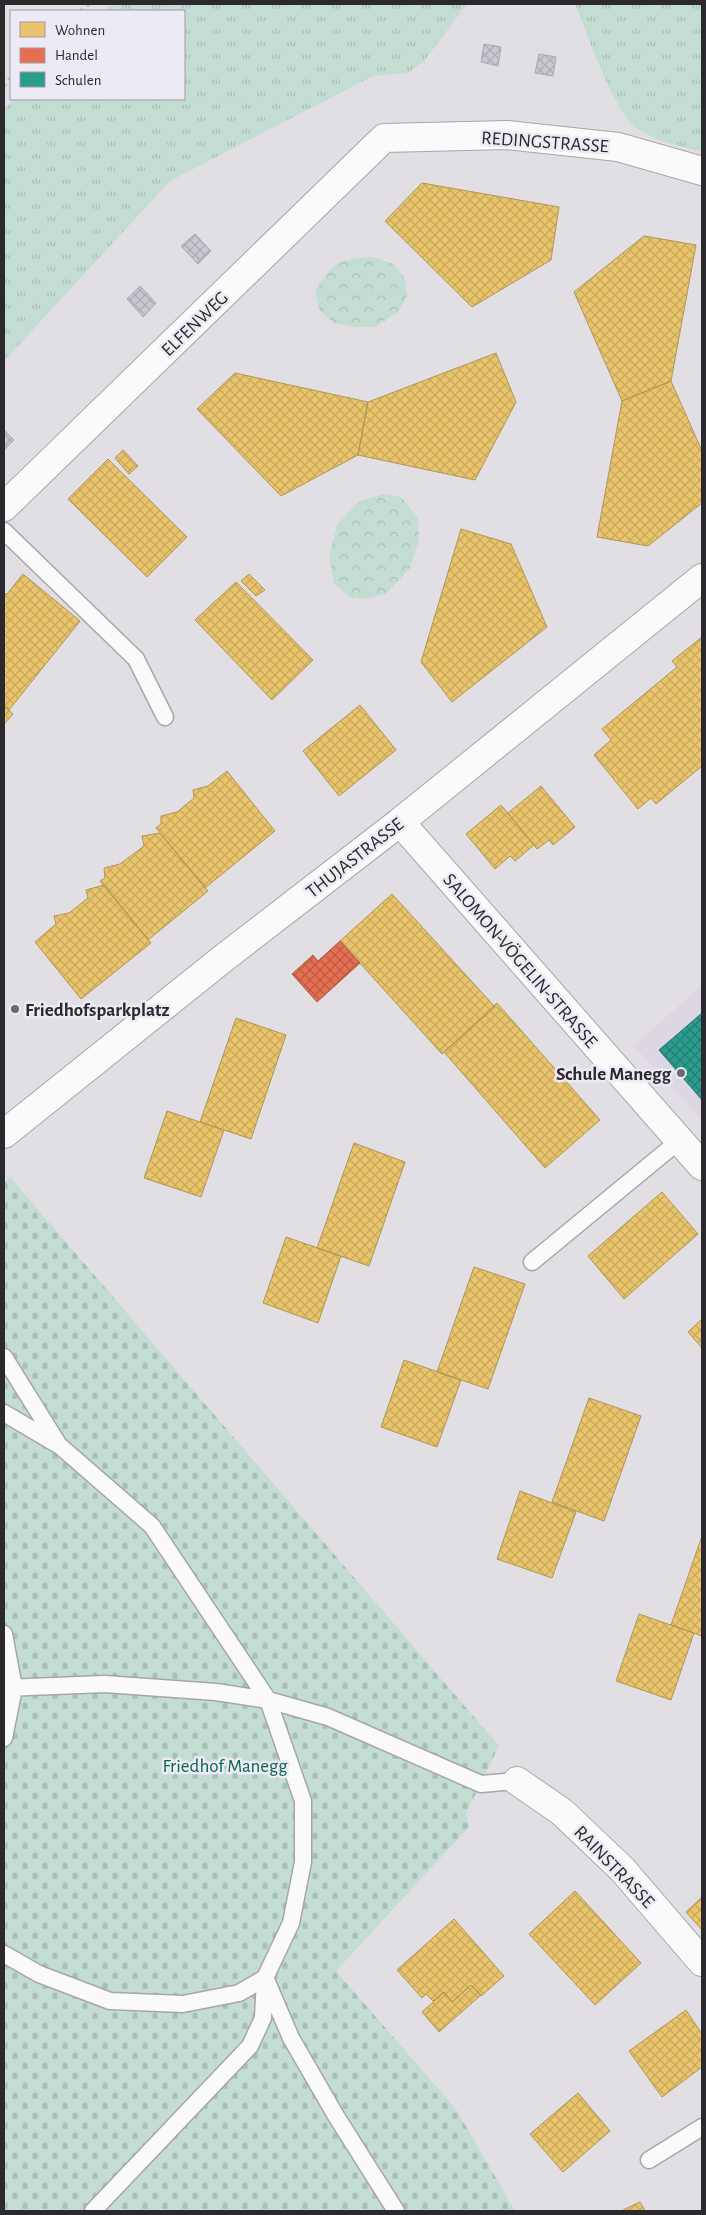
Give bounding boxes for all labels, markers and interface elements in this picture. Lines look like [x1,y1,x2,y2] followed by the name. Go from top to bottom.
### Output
[10,10,185,100] legend
[55,23,105,38] text: Wohnen
[55,48,98,63] text: Handel
[55,73,101,88] text: Schulen
[481,129,609,156] street label: REDINGSTRASSE
[158,288,232,360] street label: ELFENWEG
[303,814,407,902] street label: THUJASTRASSE
[439,870,601,1052] street label: SALOMON-VÖGELIN-STRASSE
[25,1001,170,1020] place label: Friedhofsparkplatz
[9,1003,21,1015] marker: Friedhofsparkplatz
[556,1065,671,1084] place label: Schule Manegg
[675,1067,687,1079] marker: Schule Manegg
[163,1757,288,1776] park label: Friedhof Manegg
[570,1822,658,1912] street label: RAINSTRASSE

